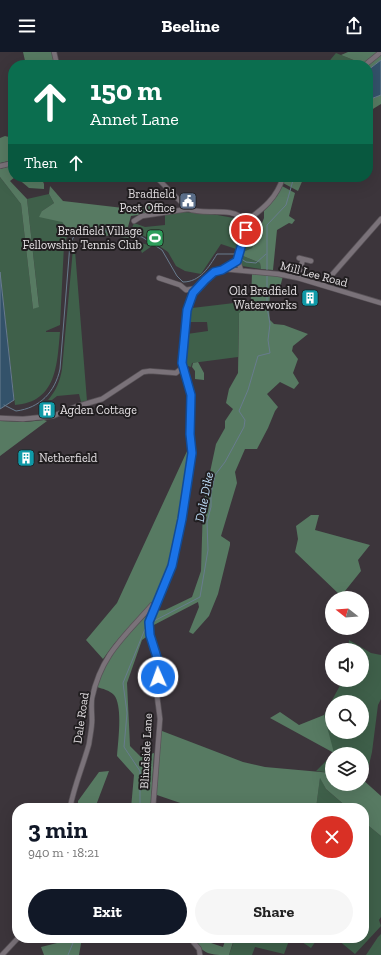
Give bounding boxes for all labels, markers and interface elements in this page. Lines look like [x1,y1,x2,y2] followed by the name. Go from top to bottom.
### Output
[16,15,38,37] icon: menu
[161,15,220,37] text: Beeline
[343,15,365,37] icon: share
[90,74,162,107] text: 150 m
[24,76,76,128] icon: ahead
[90,108,179,130] text: Annet Lane
[65,152,87,174] icon: ahead
[24,154,57,172] text: Then
[119,187,175,215] place label: Bradfield Post Office
[178,191,198,211] public building icon: Bradfield Post Office
[229,213,263,247] pin
[235,219,257,241] icon: arrive
[22,224,142,252] place label: Bradfield Village Fellowship Tennis Club
[145,228,165,248] sports icon: Bradfield Village Fellowship Tennis Club
[279,258,350,290] street label: Mill Lee Road
[229,284,297,312] place label: Old Bradfield Waterworks
[300,288,320,308] building icon: Old Bradfield Waterworks
[37,400,57,420] building icon: Agden Cottage
[60,403,137,417] place label: Agden Cottage
[16,448,36,468] building icon: Netherfield
[39,451,98,465] place label: Netherfield
[192,470,216,523] water label: Dale Dike
[325,591,369,635] north arrow
[325,591,369,791] map controls
[325,643,369,687] button: sound
[137,656,179,698] position arrow
[70,691,92,745] street label: Dale Road
[325,695,369,739] button: search
[137,713,155,789] street label: Blindside Lane
[325,747,369,791] button: layers
[28,815,88,844] text: 3 min
[311,816,353,858] button: close
[28,845,99,860] text: 940 m · 18:21
[28,889,187,935] button: Exit
[195,889,353,935] button: Share

